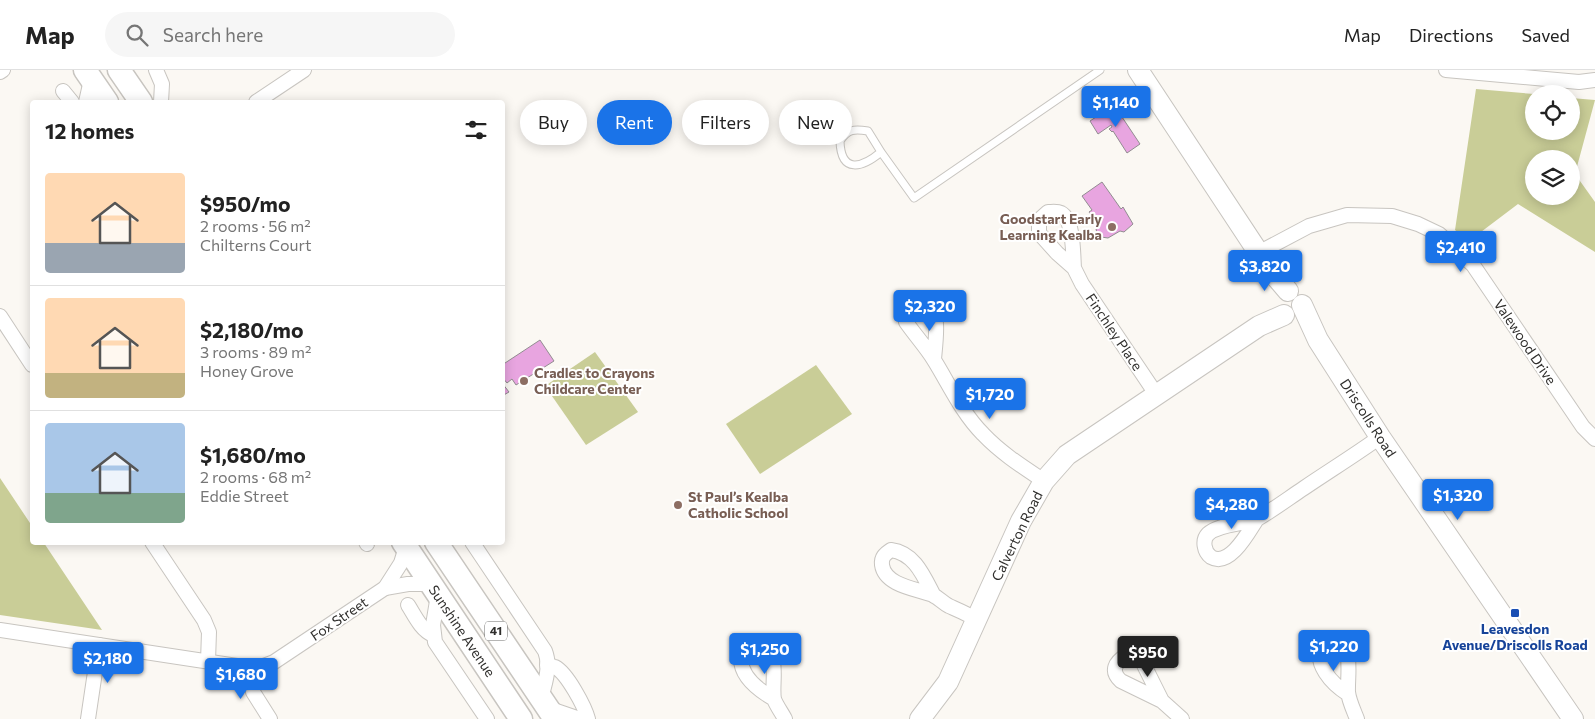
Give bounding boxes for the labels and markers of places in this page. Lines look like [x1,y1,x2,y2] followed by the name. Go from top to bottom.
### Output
[1075,85,1157,128] pin: $1,140
[999,210,1102,243] place label: Goodstart Early Learning Kealba
[1106,221,1118,233] marker: Goodstart Early Learning Kealba
[1420,230,1502,273] pin: $2,410
[1224,250,1306,292] pin: $3,820
[889,290,971,332] pin: $2,320
[534,364,655,397] place label: Cradles to Crayons Childcare Center
[518,375,530,387] marker: Cradles to Crayons Childcare Center
[949,378,1031,420] pin: $1,720
[1417,478,1499,521] pin: $1,320
[688,488,788,521] place label: St Paul’s Kealba Catholic School
[1191,488,1273,530] pin: $4,280
[672,499,684,511] marker: St Paul’s Kealba Catholic School
[1509,607,1521,619] marker: Leavesdon Avenue/Driscolls Road
[1442,620,1588,653] place label: Leavesdon Avenue/Driscolls Road
[1293,630,1375,672] pin: $1,220
[724,632,806,675] pin: $1,250
[1118,636,1178,678] pin: $950
[67,642,149,684] pin: $2,180
[200,658,282,700] pin: $1,680

